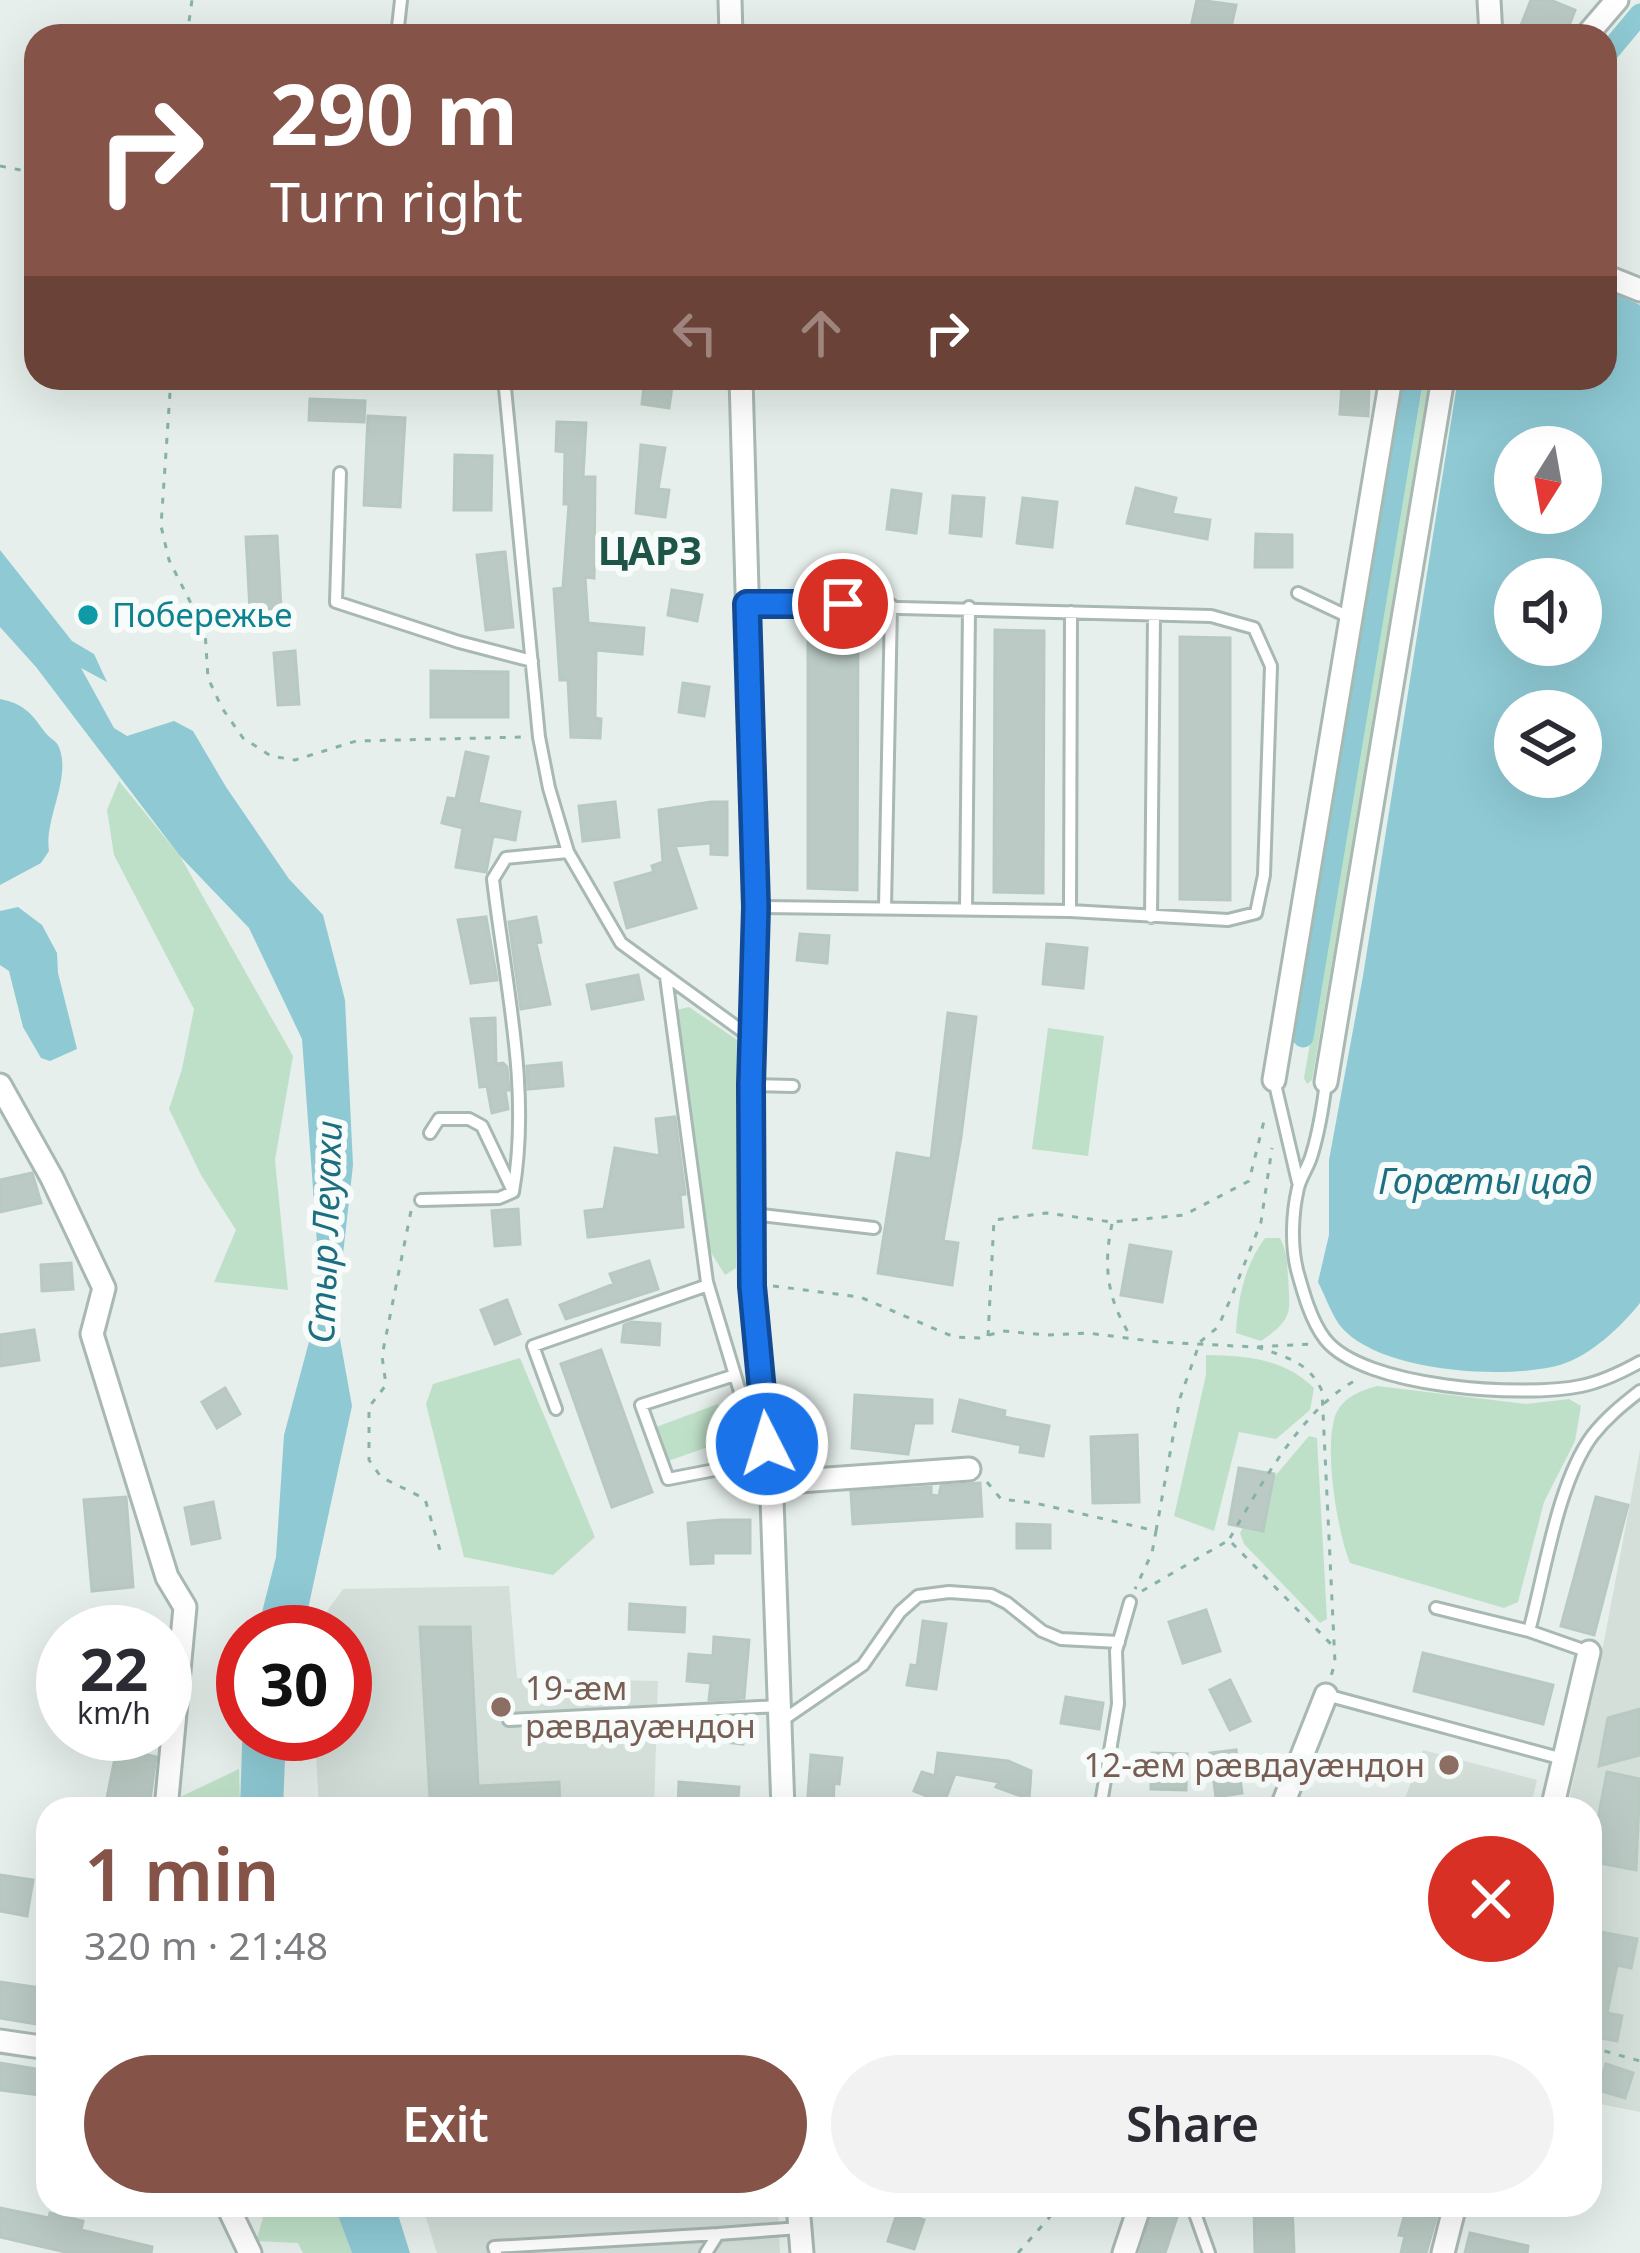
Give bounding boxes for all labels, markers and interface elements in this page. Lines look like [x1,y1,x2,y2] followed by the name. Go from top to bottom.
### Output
[270,55,518,170] text: 290 m
[72,72,228,228] icon: right
[270,164,523,238] text: Turn right
[662,300,728,366] icon: left
[788,300,854,366] icon: ahead
[914,300,980,366] icon: right
[1494,426,1602,534] north arrow
[1494,426,1602,798] map controls
[598,523,702,576] district label: ЦАРЗ
[792,553,894,655] pin
[1494,558,1602,666] button: sound
[810,571,876,637] icon: arrive
[112,592,292,637] place label: Побережье
[75,602,101,628] marker: Побережье
[1494,690,1602,798] button: layers
[296,1120,353,1344] water label: Стыр Леуахи
[1378,1156,1592,1205] water label: Горӕты цад
[704,1381,830,1507] position arrow
[216,1605,372,1761] speed limit sign: 30
[80,1627,148,1709] text: 22
[525,1665,756,1748] place label: 19-æм рӕвдауӕндон
[77,1692,151,1733] text: km/h
[488,1694,514,1720] marker: 19-æм рӕвдауӕндон
[1083,1742,1425,1787] place label: 12-æм рӕвдауӕндон
[1436,1752,1462,1778] marker: 12-æм рӕвдауӕндон
[84,1824,279,1922] text: 1 min
[1428,1836,1554,1962] button: close
[84,1918,328,1971] text: 320 m · 21:48
[84,2055,807,2193] button: Exit
[831,2055,1554,2193] button: Share

